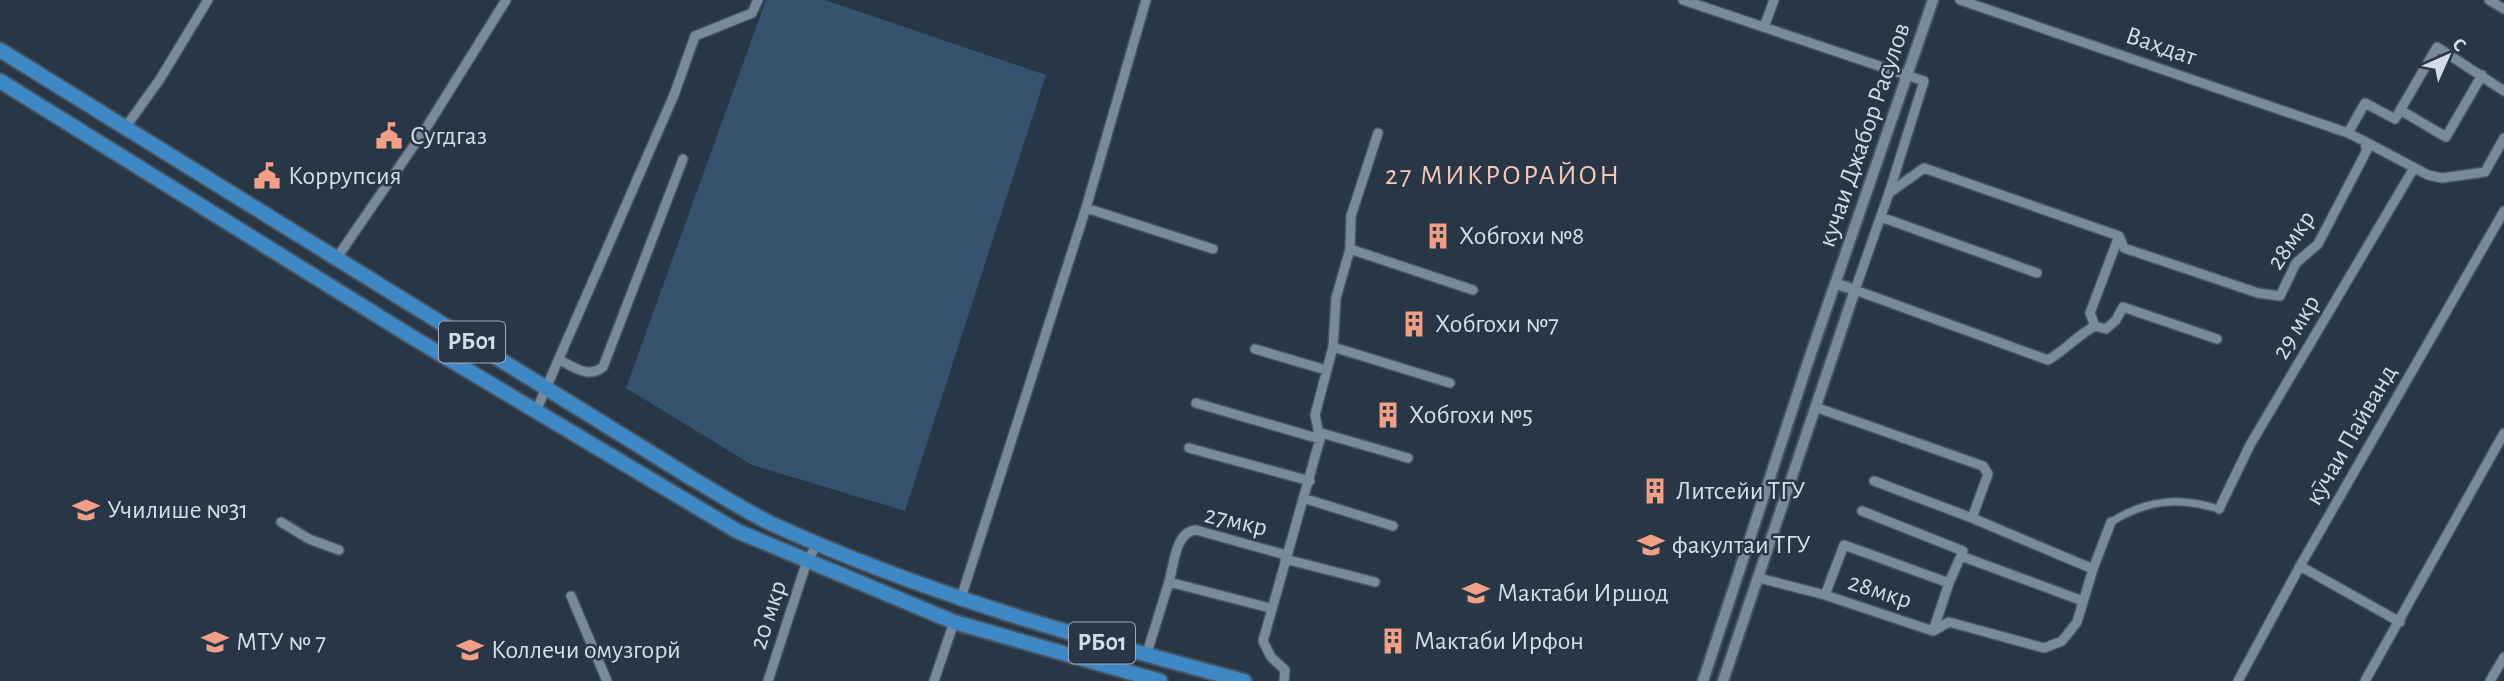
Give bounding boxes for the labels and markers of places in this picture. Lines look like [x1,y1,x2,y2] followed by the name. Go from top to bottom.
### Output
[374,121,404,151] public building icon: Сугдгаз
[410,123,487,149] place label: Сугдгаз
[252,161,282,191] public building icon: Коррупсия
[288,163,402,189] place label: Коррупсия
[1423,221,1453,251] building icon: Хобгохи №8
[1459,223,1584,249] place label: Хобгохи №8
[1399,309,1429,339] building icon: Хобгохи №7
[1435,311,1559,337] place label: Хобгохи №7
[1373,400,1403,430] building icon: Хобгохи №5
[1409,402,1533,428] place label: Хобгохи №5
[1640,476,1670,506] building icon: Литсейи ТГУ
[1676,478,1806,504] place label: Литсейи ТГУ
[71,495,101,525] school or university icon: Училише №31
[107,497,248,523] place label: Училише №31
[1636,530,1666,560] school or university icon: факултаи ТГУ
[1672,532,1811,558] place label: факултаи ТГУ
[1461,578,1491,608] school or university icon: Мактаби Иршод
[1497,580,1669,606] place label: Мактаби Иршод
[1378,626,1408,656] building icon: Мактаби Ирфон
[200,627,230,657] school or university icon: МТУ № 7
[1414,628,1584,654] place label: Мактаби Ирфон
[236,629,326,655] place label: МТУ № 7
[455,635,485,665] school or university icon: Коллечи омузгорй
[491,637,681,663] place label: Коллечи омузгорй

